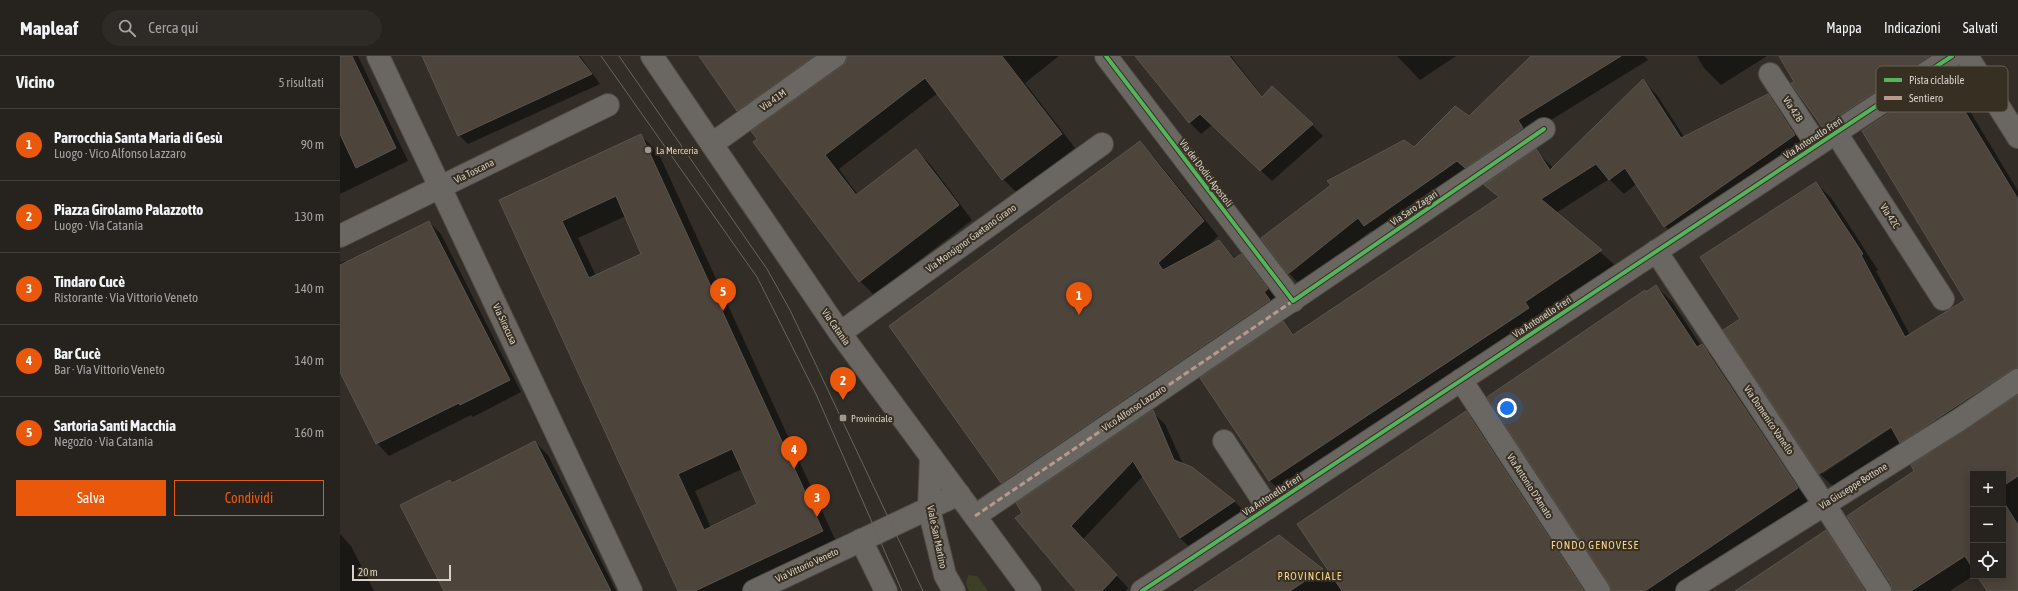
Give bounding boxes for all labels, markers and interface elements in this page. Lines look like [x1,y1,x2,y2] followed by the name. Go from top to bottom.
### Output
[102,10,382,46] search box
[20,17,78,39] text: Mapleaf
[116,17,138,39] icon: search
[148,19,199,36] text: Cerca qui
[1826,20,1862,36] text: Mappa
[1884,20,1941,36] text: Indicazioni
[1963,20,1998,36] text: Salvati
[1876,66,2008,112] legend
[16,72,55,92] text: Vicino
[1909,74,1965,86] text: Pista ciclabile
[278,75,324,90] text: 5 risultati
[758,87,788,113] street label: Via 41M
[1909,92,1943,104] text: Sentiero
[1781,95,1805,124] street label: Via 42B
[1782,115,1844,161] street label: Via Antonello Freri
[54,129,223,146] text: Parrocchia Santa Maria di Gesù
[26,137,32,152] text: 1
[301,137,324,152] text: 90 m
[1177,137,1235,209] street label: Via dei Dodici Apostoli
[643,145,653,155] marker: La Merceria
[656,145,699,156] place label: La Merceria
[54,146,186,161] text: Luogo · Vico Alfonso Lazzaro
[452,156,496,185] street label: Via Toscana
[1388,188,1440,228] street label: Via Saro Zagari
[54,201,203,218] text: Piazza Girolamo Palazzotto
[924,201,1018,274] street label: Via Monsignor Gaetano Grano
[1878,202,1902,231] street label: Via 42C
[26,209,32,224] text: 2
[295,209,324,224] text: 130 m
[54,218,143,233] text: Luogo · Via Catania
[54,273,125,290] text: Tindaro Cucè
[710,278,736,311] pin: 5
[26,281,32,296] text: 3
[295,281,324,296] text: 140 m
[1066,282,1092,315] pin: 1
[54,290,198,305] text: Ristorante · Via Vittorio Veneto
[1511,294,1573,340] street label: Via Antonello Freri
[491,302,519,346] street label: Via Siracusa
[820,307,853,348] street label: Via Catania
[54,345,101,362] text: Bar Cucè
[26,353,32,368] text: 4
[295,353,324,368] text: 140 m
[54,362,165,377] text: Bar · Via Vittorio Veneto
[830,367,856,400] pin: 2
[1100,382,1168,433] street label: Vico Alfonso Lazzaro
[1742,383,1796,457] street label: Via Domenico Vanello
[1497,398,1517,418] your location
[838,413,848,423] marker: Provinciale
[851,413,893,424] place label: Provinciale
[54,417,176,434] text: Sartoria Santi Macchia
[26,425,32,440] text: 5
[295,425,324,440] text: 160 m
[54,434,153,449] text: Negozio · Via Catania
[781,436,807,469] pin: 4
[1505,451,1555,521] street label: Via Antonio D'Amato
[1817,460,1890,511] street label: Via Giuseppe Bottone
[1970,471,2006,579] map controls
[1970,471,2006,507] button: +
[1241,472,1303,518] street label: Via Antonello Freri
[16,480,166,516] button: Salva
[174,480,324,516] button: Condividi
[804,484,830,517] pin: 3
[925,504,949,570] street label: Viale San Martino
[1970,507,2006,543] button: −
[1551,539,1639,551] district label: FONDO GENOVESE
[1970,543,2006,579] button: locate
[774,545,840,584] street label: Via Vittorio Veneto
[352,563,451,582] scale bar
[358,566,378,578] text: 20 m
[1278,570,1342,582] district label: PROVINCIALE

